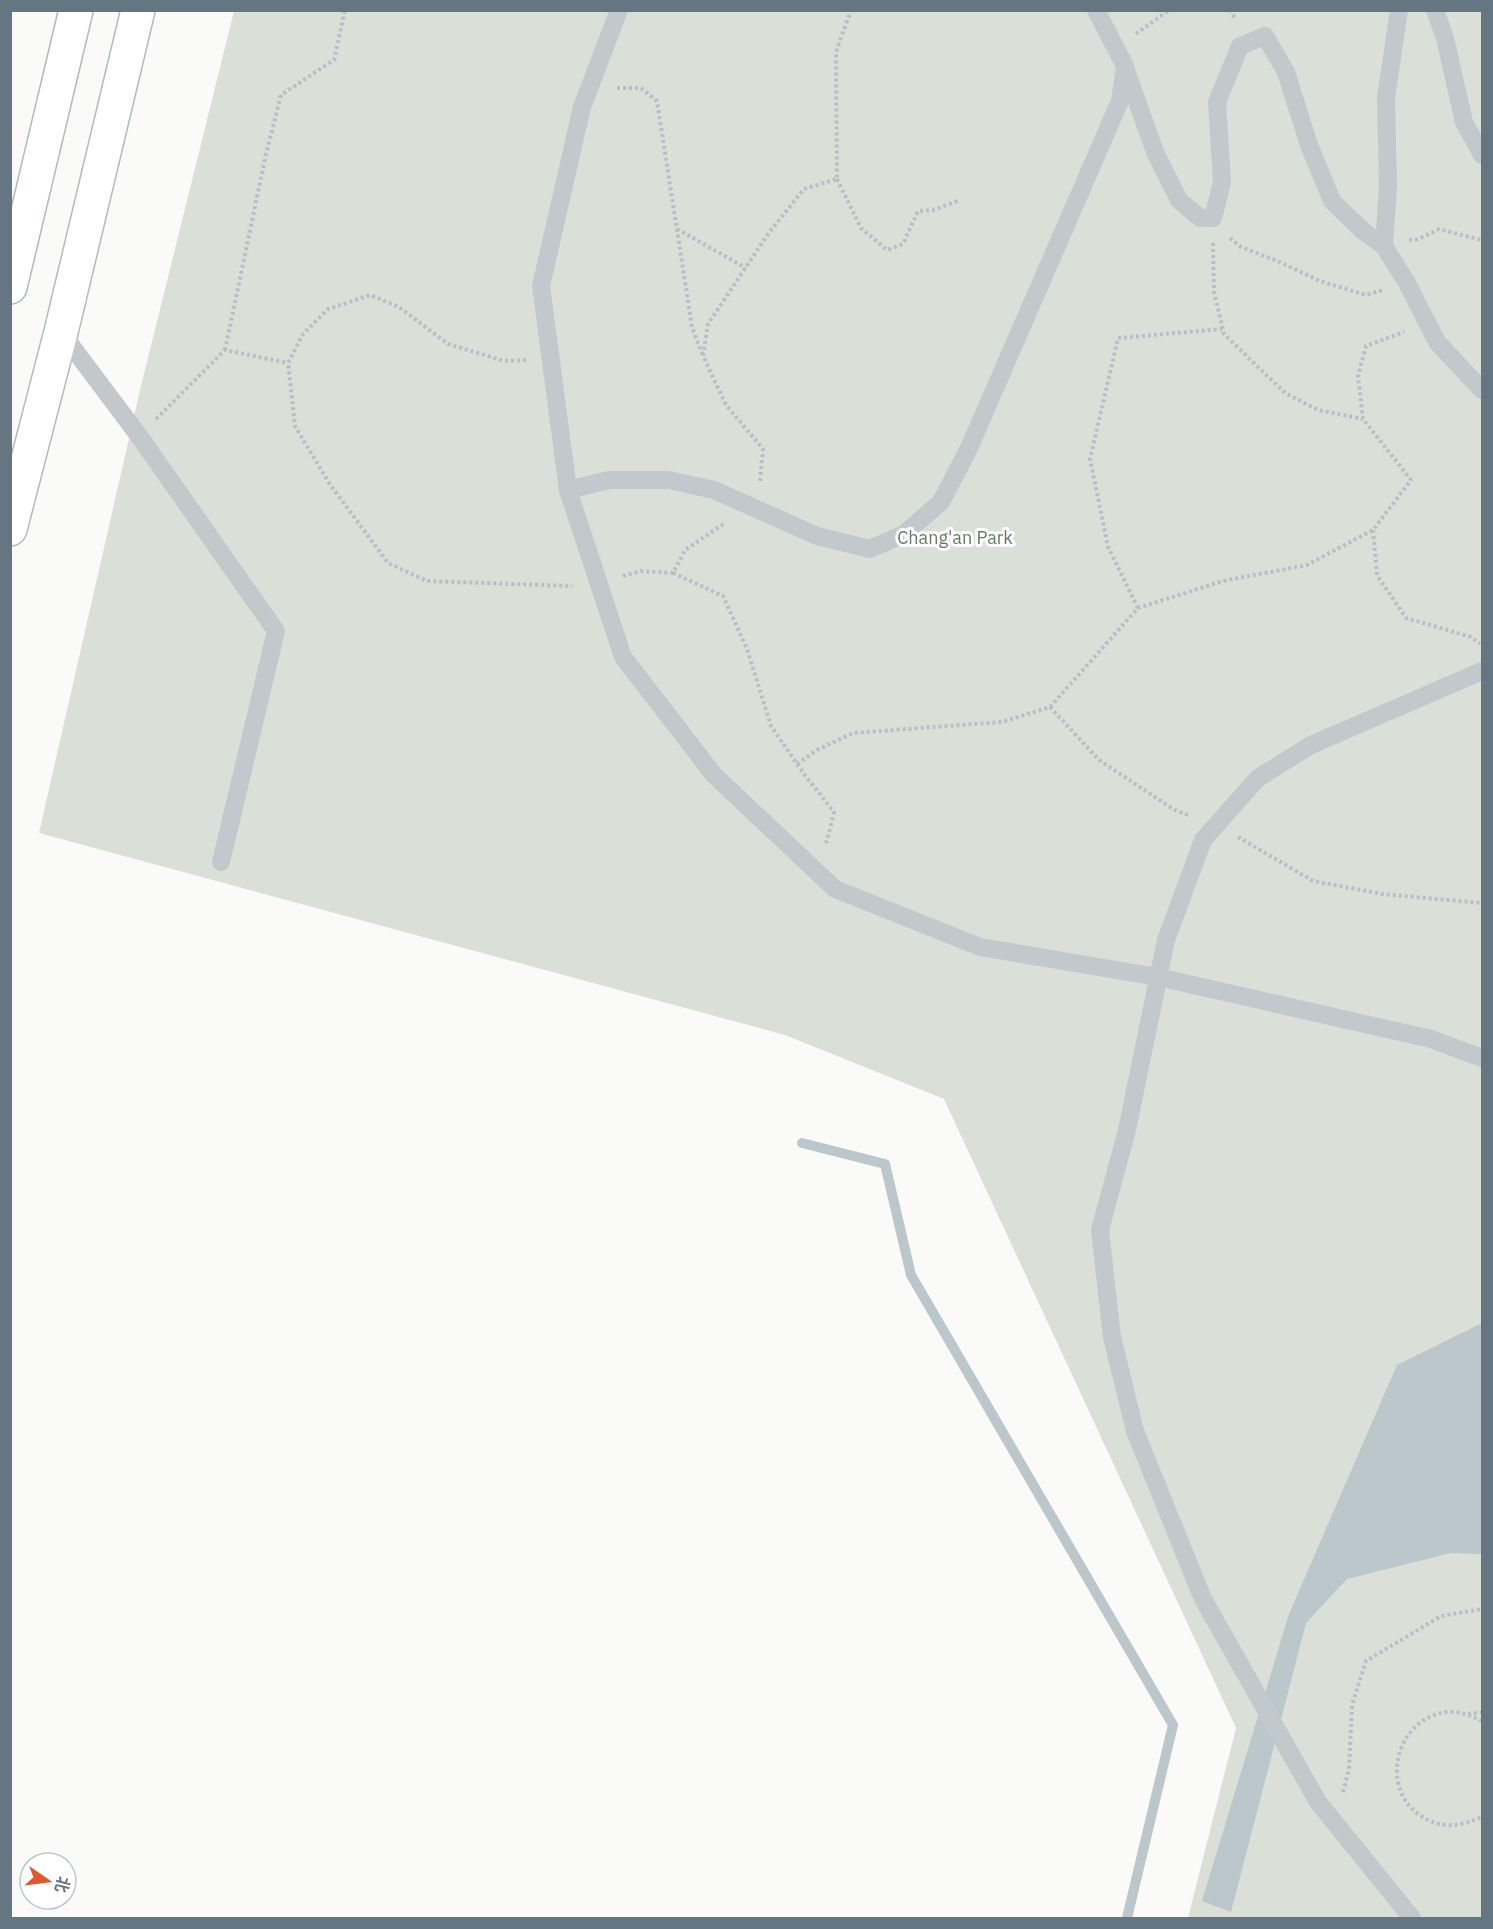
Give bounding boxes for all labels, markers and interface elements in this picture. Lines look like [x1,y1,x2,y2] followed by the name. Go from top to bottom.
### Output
[897,526,1013,549] park label: Chang'an Park
[18,1851,78,1911] north arrow
[51,1874,74,1895] text: 北

